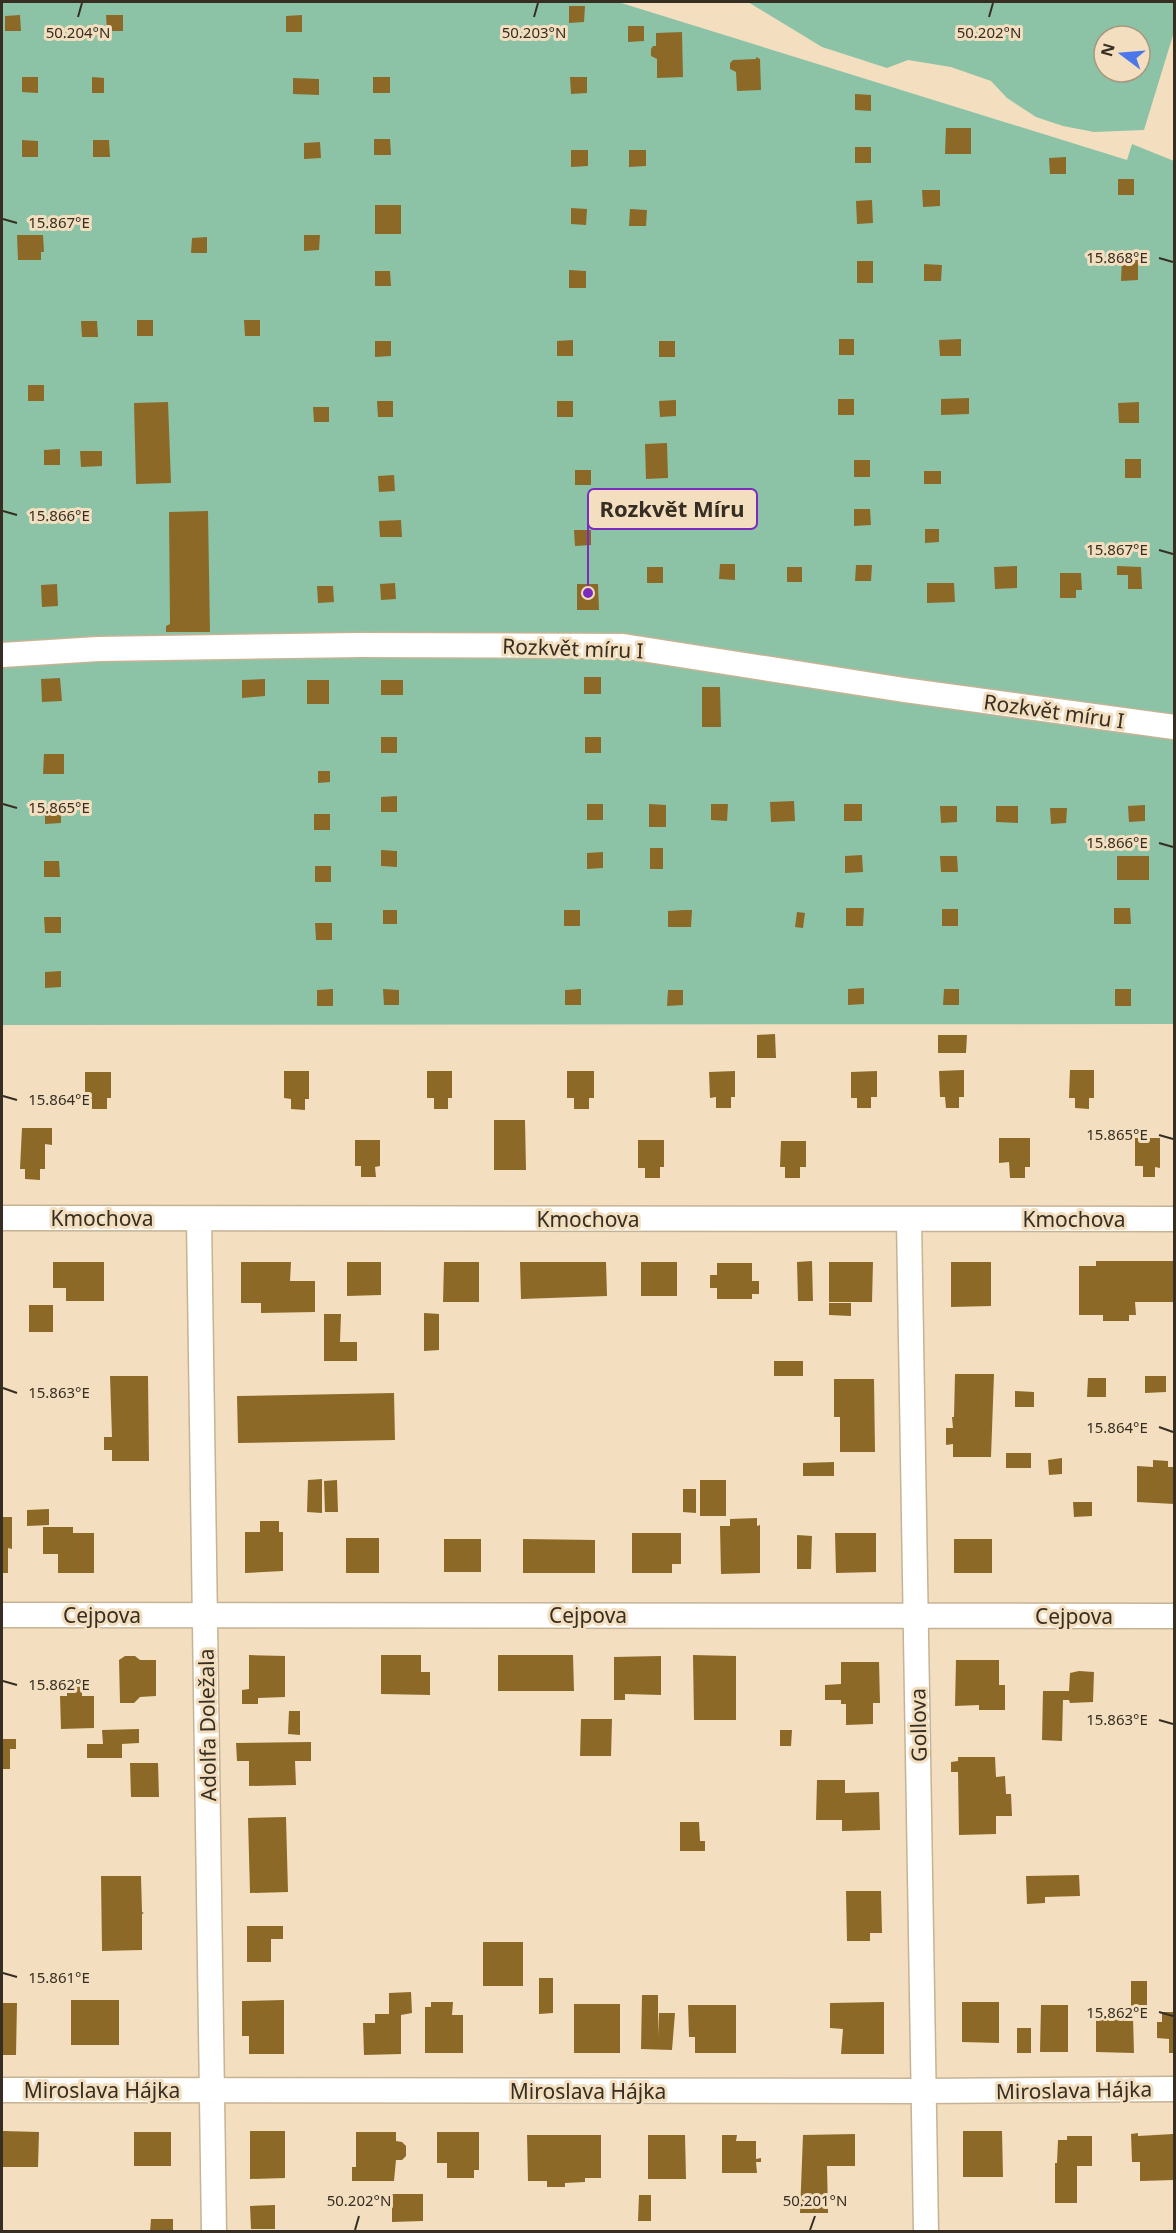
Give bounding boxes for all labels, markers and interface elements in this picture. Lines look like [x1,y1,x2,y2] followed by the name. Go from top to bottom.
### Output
[46,22,110,42] text: 50.204°N
[502,22,566,42] text: 50.203°N
[957,22,1021,42] text: 50.202°N
[1092,24,1152,84] north arrow
[1095,41,1120,59] text: N
[28,212,90,232] text: 15.867°E
[1086,247,1148,267] text: 15.868°E
[588,489,757,529] callout: Rozkvět Míru
[600,493,744,523] text: Rozkvět Míru
[28,505,90,525] text: 15.866°E
[1086,539,1148,559] text: 15.867°E
[502,632,644,664] street label: Rozkvět míru I
[982,687,1126,735] street label: Rozkvět míru I
[28,797,90,817] text: 15.865°E
[1086,832,1148,852] text: 15.866°E
[28,1089,90,1109] text: 15.864°E
[1086,1124,1148,1144] text: 15.865°E
[50,1204,154,1232] street label: Kmochova
[536,1205,640,1233] street label: Kmochova
[1022,1205,1126,1233] street label: Kmochova
[28,1382,90,1402] text: 15.863°E
[1086,1417,1148,1437] text: 15.864°E
[63,1601,141,1629] street label: Cejpova
[549,1601,627,1629] street label: Cejpova
[1035,1602,1113,1630] street label: Cejpova
[192,1648,222,1802] street label: Adolfa Doležala
[28,1674,90,1694] text: 15.862°E
[903,1688,933,1762] street label: Gollova
[1086,1709,1148,1729] text: 15.863°E
[28,1967,90,1987] text: 15.861°E
[1086,2002,1148,2022] text: 15.862°E
[996,2075,1152,2105] street label: Miroslava Hájka
[24,2076,180,2104] street label: Miroslava Hájka
[510,2077,666,2105] street label: Miroslava Hájka
[327,2190,391,2210] text: 50.202°N
[783,2190,847,2210] text: 50.201°N

